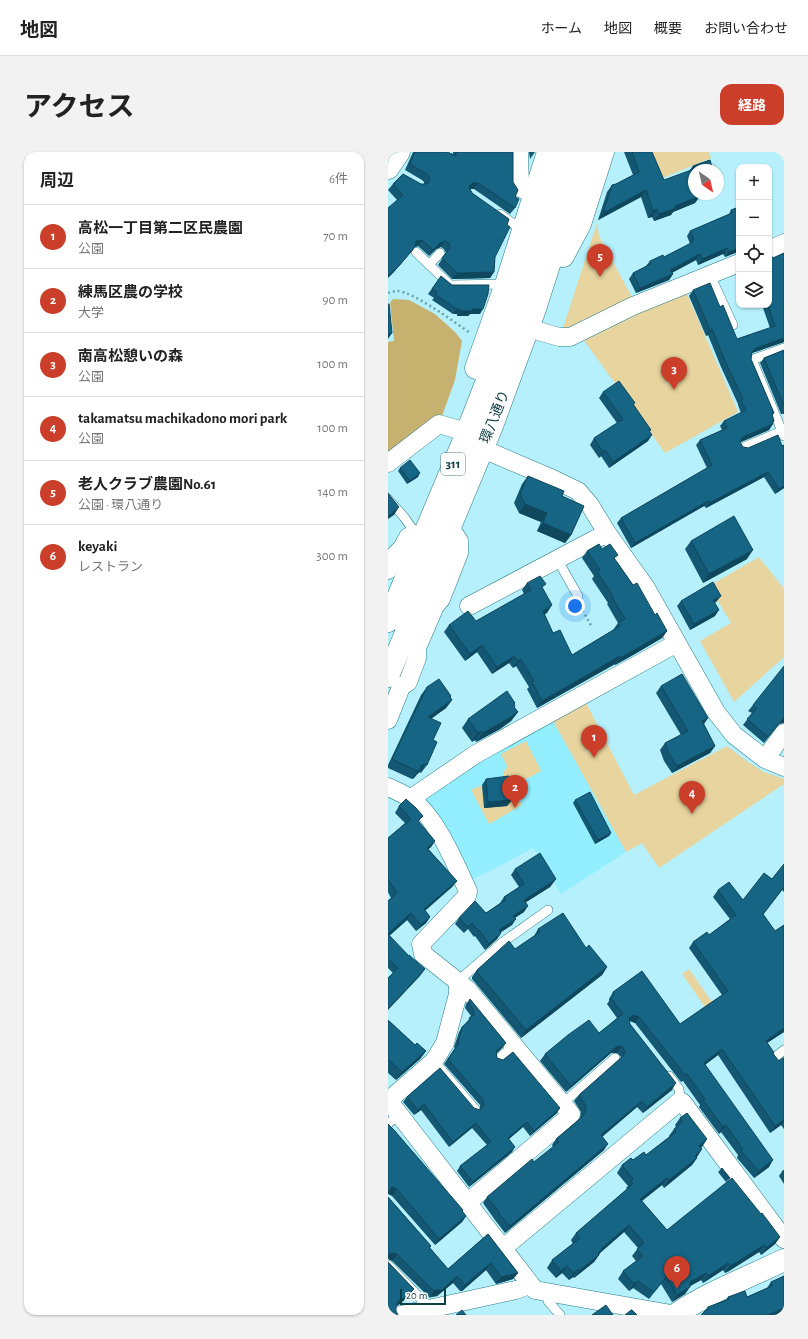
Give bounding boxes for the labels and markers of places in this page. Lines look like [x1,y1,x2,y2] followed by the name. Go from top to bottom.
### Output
[587,244,613,277] pin: 5
[661,357,687,390] pin: 3
[581,725,607,758] pin: 1
[502,775,528,808] pin: 2
[679,781,705,814] pin: 4
[664,1256,690,1289] pin: 6

